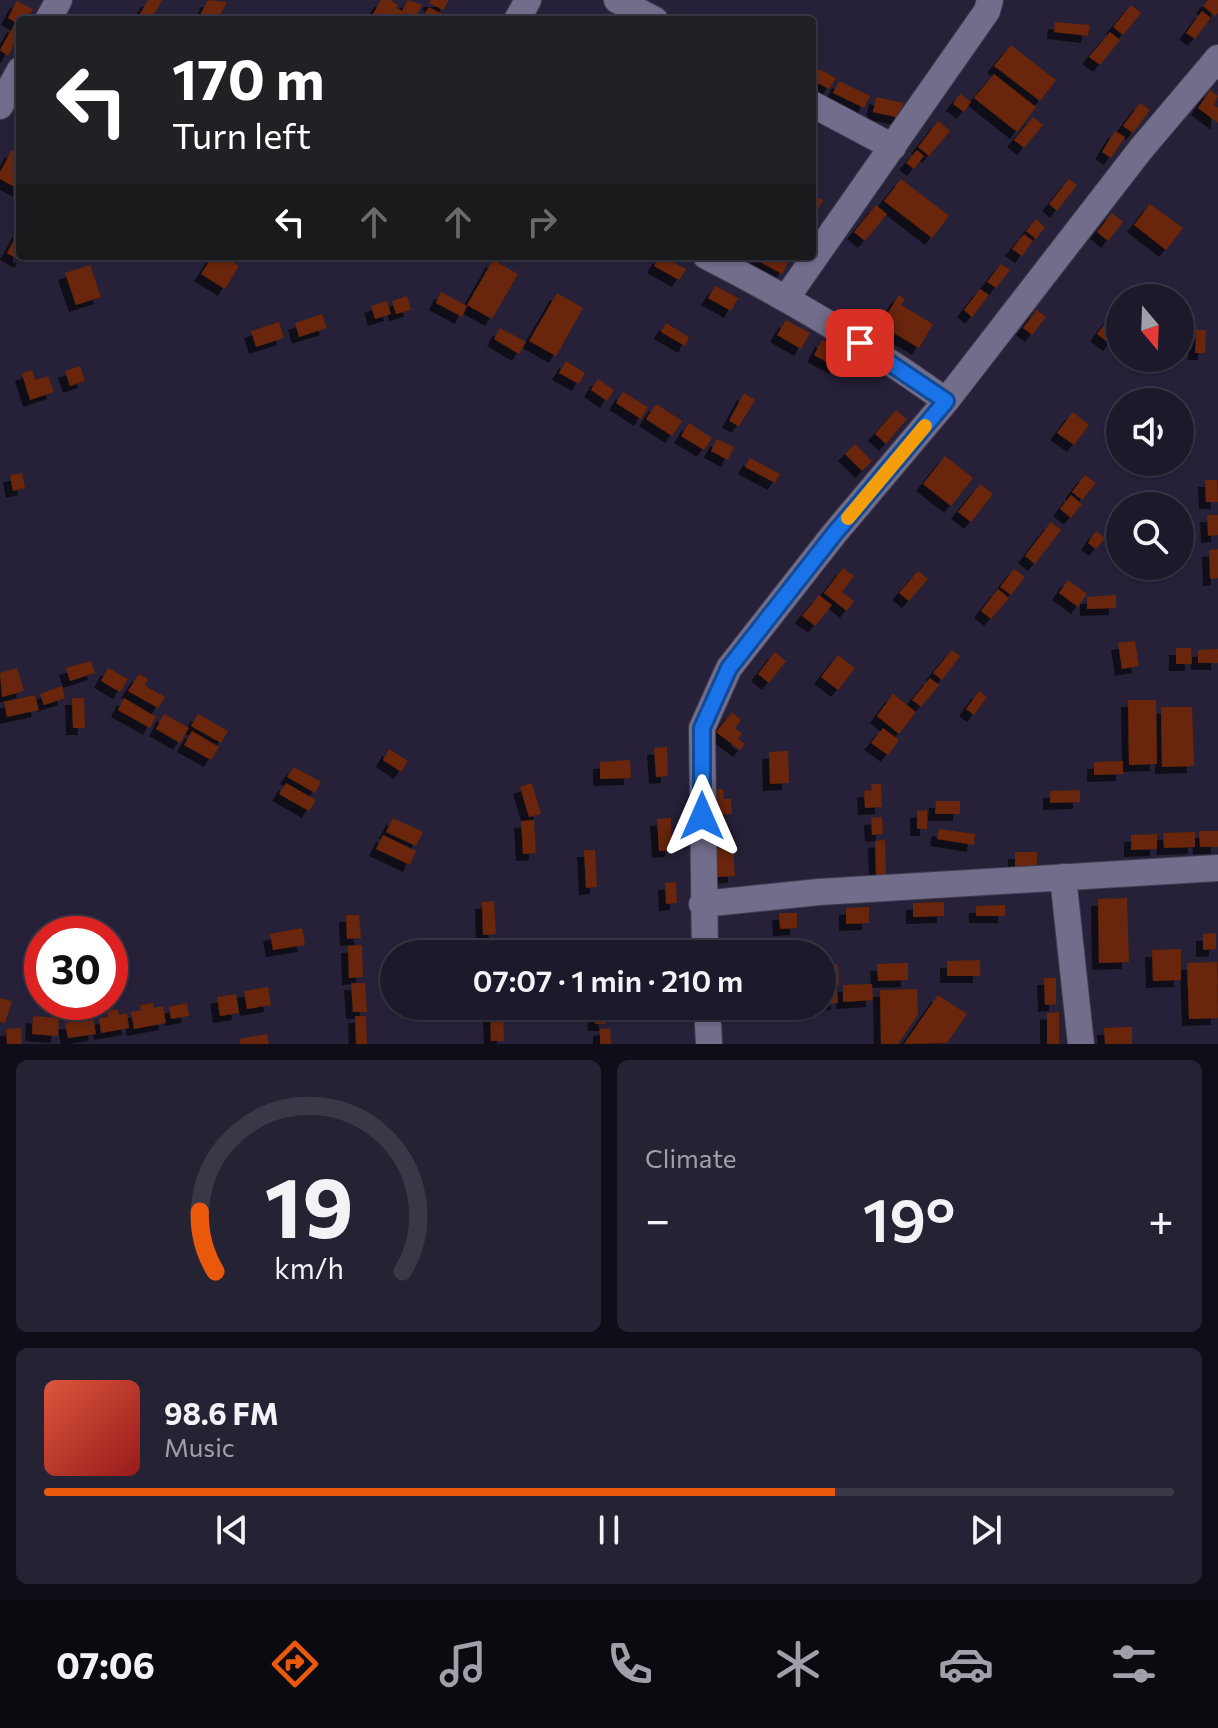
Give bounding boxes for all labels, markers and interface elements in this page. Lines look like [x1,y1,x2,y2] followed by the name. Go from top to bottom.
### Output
[172,43,325,112] text: 170 m
[40,48,144,152] icon: left
[172,112,311,156] text: Turn left
[268,200,312,244] icon: left
[352,200,396,244] icon: ahead
[436,200,480,244] icon: ahead
[520,200,564,244] icon: right
[1106,284,1194,372] north arrow
[1106,284,1194,580] map controls
[826,309,894,377] pin
[838,321,882,365] icon: arrive
[1106,388,1194,476] button: sound
[1106,492,1194,580] button: search
[660,774,744,858] position arrow
[24,916,128,1020] speed limit sign: 30
[473,961,743,998] text: 07:07 · 1 min · 210 m
[645,1142,737,1173] text: Climate
[264,1153,353,1255] text: 19
[863,1181,955,1254] text: 19°
[645,1191,670,1245] text: −
[1148,1191,1174,1245] text: +
[274,1250,343,1285] text: km/h
[164,1394,279,1431] text: 98.6 FM
[164,1431,235,1462] text: Music
[210,1508,254,1552] icon: previous
[587,1508,631,1552] icon: pause
[964,1508,1008,1552] icon: next
[267,1636,323,1692] icon: directions
[435,1636,491,1692] icon: music
[602,1636,658,1692] icon: phone
[770,1636,826,1692] icon: climate
[938,1636,994,1692] icon: car
[1106,1636,1162,1692] icon: filters
[56,1642,155,1686] text: 07:06

